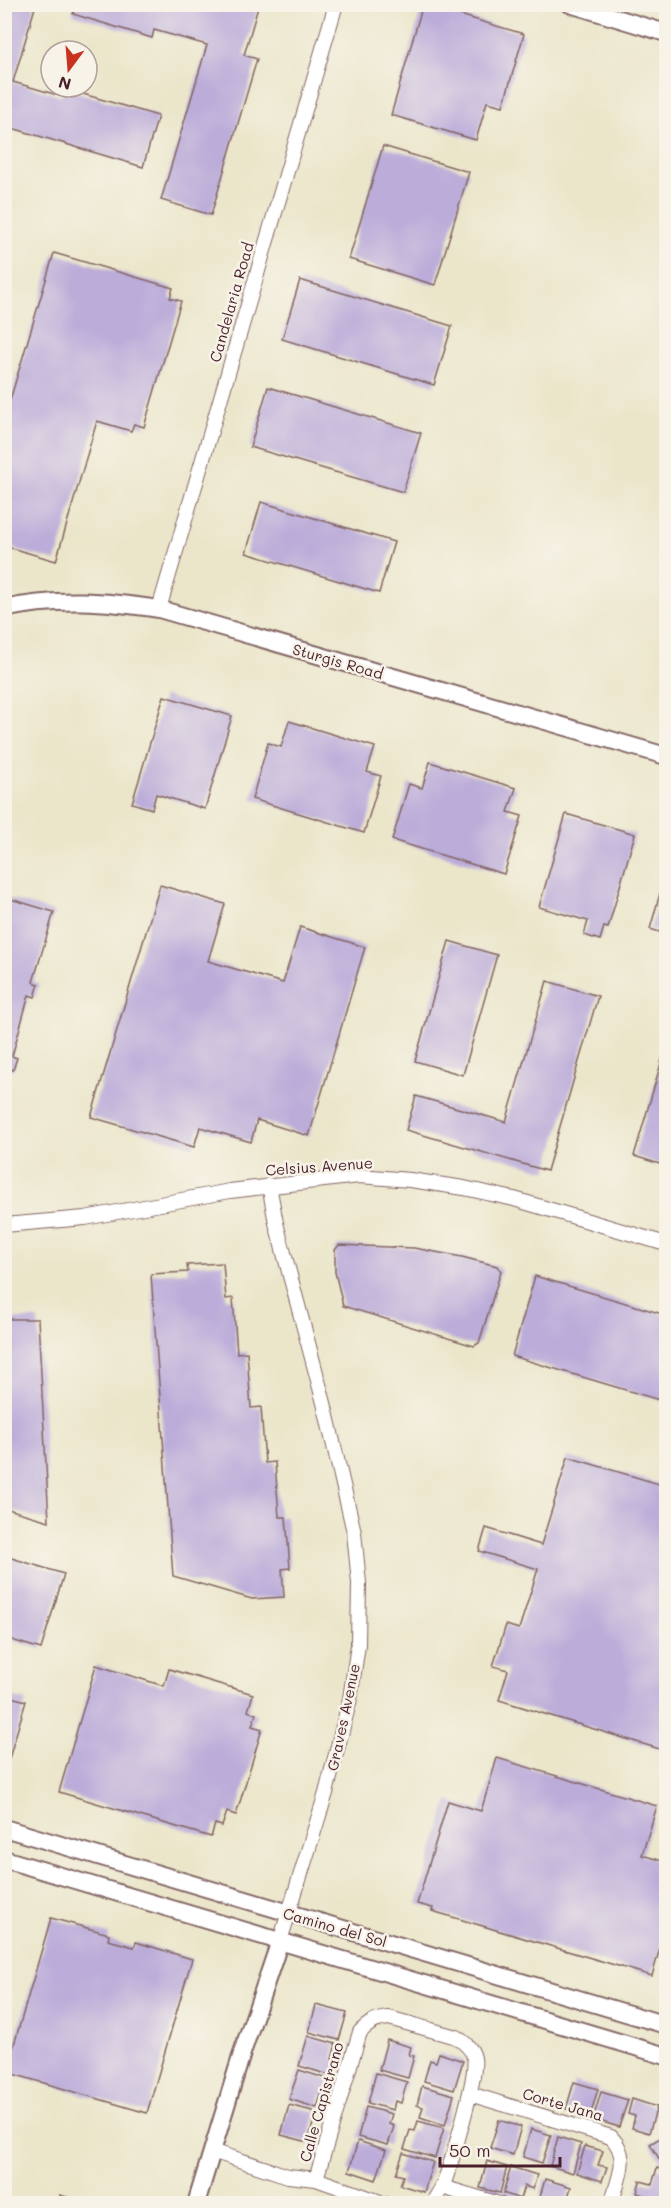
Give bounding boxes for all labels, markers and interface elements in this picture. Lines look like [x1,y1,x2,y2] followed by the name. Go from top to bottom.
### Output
[39,39,99,99] north arrow
[56,72,73,96] text: N
[204,240,258,364] street label: Candelaria Road
[290,638,386,684] street label: Sturgis Road
[265,1152,373,1180] street label: Celsius Avenue
[322,1662,364,1772] street label: Graves Avenue
[281,1903,389,1951] street label: Camino del Sol
[294,2040,348,2164] street label: Calle Capistrano
[520,2083,606,2125] street label: Corte Jana
[440,2130,560,2168] scale bar
[449,2138,491,2162] text: 50 m

